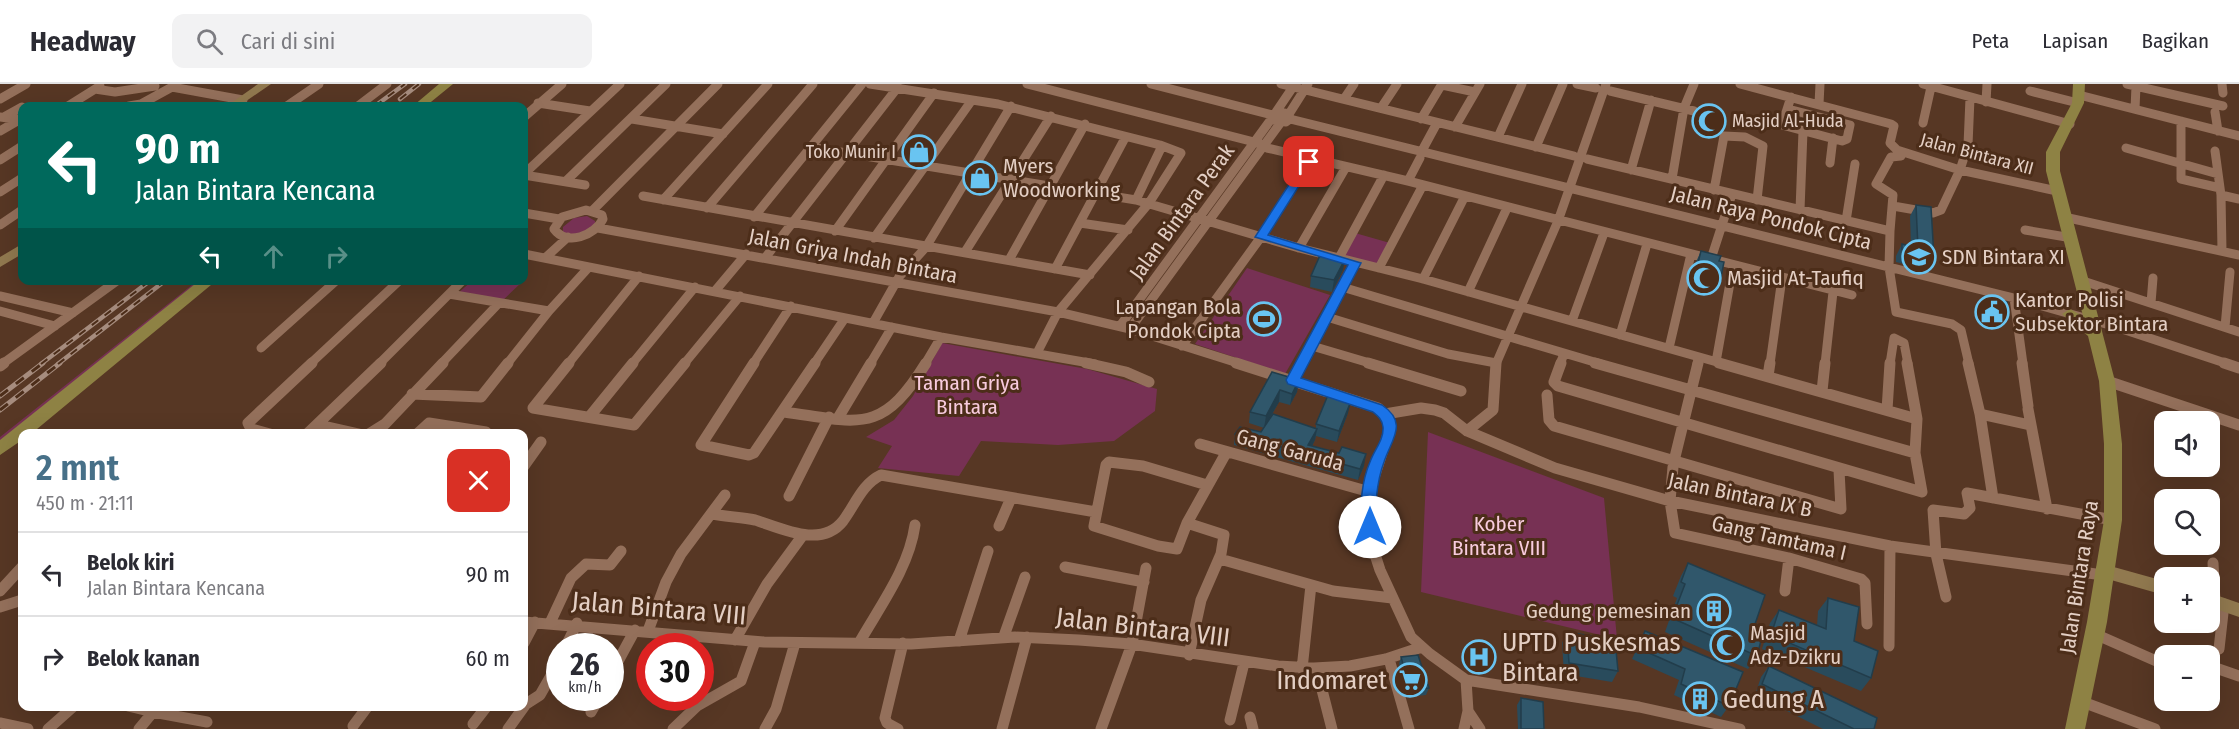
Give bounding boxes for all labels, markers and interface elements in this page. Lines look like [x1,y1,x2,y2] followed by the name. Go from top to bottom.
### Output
[172,14,592,68] search box
[30,25,136,58] text: Headway
[193,25,226,58] icon: search
[241,28,335,55] text: Cari di sini
[1972,28,2009,54] text: Peta
[2042,28,2108,54] text: Lapisan
[2141,28,2209,54] text: Bagikan
[1691,103,1727,139] mosque icon: Masjid Al-Huda
[1732,110,1844,132] place label: Masjid Al-Huda
[135,124,220,174] text: 90 m
[36,126,114,204] icon: left
[1918,128,2036,180] street label: Jalan Bintara XII
[901,134,937,170] shop icon: Toko Munir I
[1283,136,1334,187] pin
[1124,139,1240,285] street label: Jalan Bintara Perak
[806,141,896,163] place label: Toko Munir I
[1292,145,1325,178] icon: arrive
[1003,153,1120,203] place label: Myers Woodworking
[962,160,998,196] shop icon: Myers Woodworking
[135,175,375,207] text: Jalan Bintara Kencana
[1668,180,1874,256] street label: Jalan Raya Pondok Cipta
[746,223,960,289] street label: Jalan Griya Indah Bintara
[1901,239,1937,275] school or university icon: SDN Bintara XI
[194,240,227,273] icon: left
[257,240,290,273] icon: ahead
[320,240,353,273] icon: right
[1942,244,2065,270] place label: SDN Bintara XI
[1686,260,1722,296] mosque icon: Masjid At-Taufiq
[1727,265,1864,291] place label: Masjid At-Taufiq
[2015,287,2168,337] place label: Kantor Polisi Subsektor Bintara
[1115,294,1241,344] place label: Lapangan Bola Pondok Cipta
[1974,294,2010,330] public building icon: Kantor Polisi Subsektor Bintara
[1246,301,1282,337] sports icon: Lapangan Bola Pondok Cipta
[914,370,1020,420] park label: Taman Griya Bintara
[2154,411,2220,711] map controls
[2154,411,2220,477] button: sound
[1233,423,1347,477] street label: Gang Garuda
[36,446,119,490] text: 2 mnt
[447,449,510,512] button: close
[1666,467,1814,523] street label: Jalan Bintara IX B
[2154,489,2220,555] button: search
[36,491,134,515] text: 450 m · 21:11
[1338,495,1402,559] position arrow
[2054,498,2104,656] street label: Jalan Bintara Raya
[1709,510,1849,566] street label: Gang Tamtama I
[1452,511,1546,561] park label: Kober Bintara VIII
[87,549,175,576] text: Belok kiri
[36,558,69,591] icon: left
[466,561,510,588] text: 90 m
[2154,567,2220,633] button: +
[87,576,265,600] text: Jalan Bintara Kencana
[570,585,748,632] street label: Jalan Bintara VIII
[1696,593,1732,629] building icon: Gedung pemesinan
[1526,598,1691,624] place label: Gedung pemesinan
[1054,601,1232,654] street label: Jalan Bintara VIII
[1750,620,1841,670] place label: Masjid Adz-Dzikru
[1502,627,1681,688] place label: UPTD Puskesmas Bintara
[1709,627,1745,663] mosque icon: Masjid Adz-Dzikru
[636,633,714,711] speed limit sign: 30
[1461,639,1497,675] hospital icon: UPTD Puskesmas Bintara
[36,642,69,675] icon: right
[87,645,200,672] text: Belok kanan
[466,645,510,672] text: 60 m
[2154,645,2220,711] button: −
[570,647,600,683] text: 26
[1392,662,1428,698] supermarket icon: Indomaret
[1276,665,1387,696] place label: Indomaret
[568,678,602,696] text: km/h
[1682,681,1718,717] building icon: Gedung A
[1723,684,1824,715] place label: Gedung A

